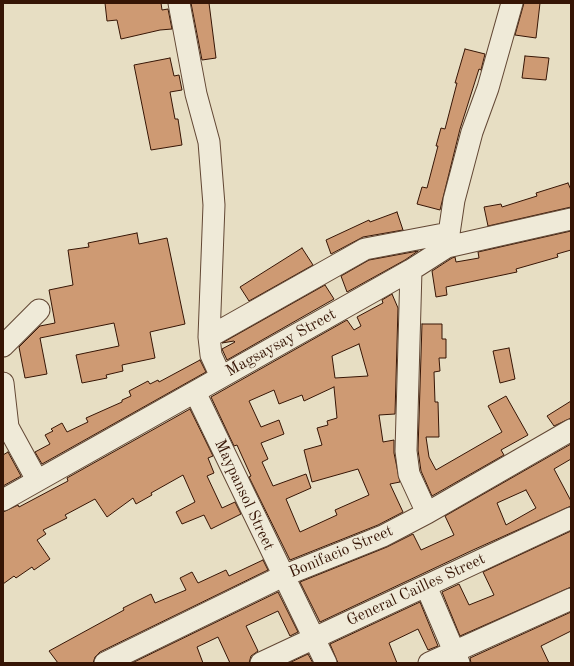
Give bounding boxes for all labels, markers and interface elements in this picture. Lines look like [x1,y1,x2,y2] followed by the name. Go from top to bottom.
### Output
[223,305,339,381] street label: Magsaysay Street
[210,436,278,554] street label: Maypansol Street
[286,521,396,583] street label: Bonifacio Street
[344,549,488,631] street label: General Cailles Street

